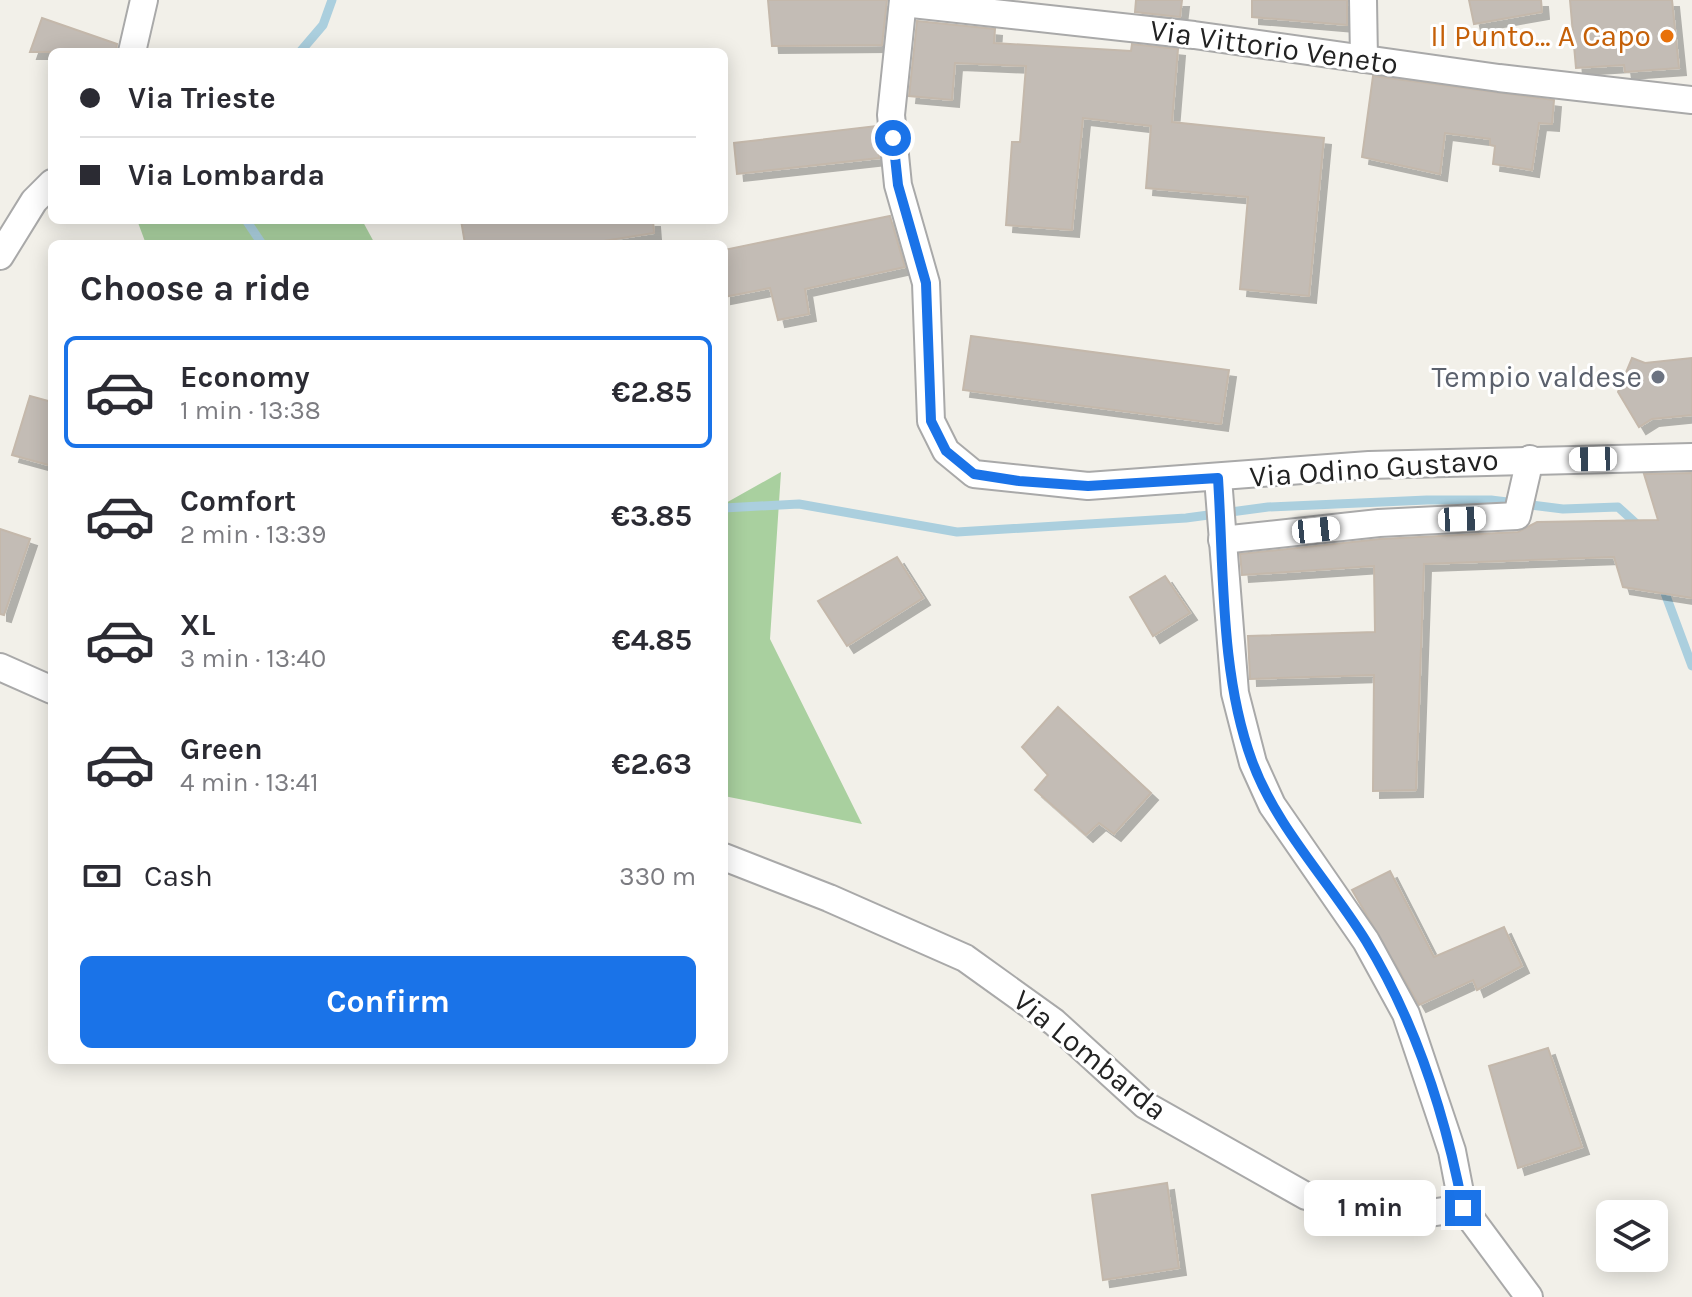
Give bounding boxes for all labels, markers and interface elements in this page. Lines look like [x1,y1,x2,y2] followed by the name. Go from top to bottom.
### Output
[1148,12,1400,82] street label: Via Vittorio Veneto
[1430,18,1651,54] place label: Il Punto... A Capo
[1658,27,1676,45] marker: Il Punto... A Capo
[128,80,276,116] text: Via Trieste
[875,120,911,156] route start
[128,157,325,193] text: Via Lombarda
[80,267,310,309] text: Choose a ride
[84,356,156,428] icon: car
[180,359,310,395] text: Economy
[1431,359,1642,395] place label: Tempio valdese
[1649,368,1667,386] marker: Tempio valdese
[612,374,692,410] text: €2.85
[180,395,321,426] text: 1 min · 13:38
[1248,441,1500,495] street label: Via Odino Gustavo
[1569,447,1617,471] car
[84,480,156,552] icon: car
[180,483,296,519] text: Comfort
[611,498,692,534] text: €3.85
[1438,506,1486,532] car
[1291,516,1341,544] car
[180,519,326,550] text: 2 min · 13:39
[84,604,156,676] icon: car
[180,607,215,643] text: XL
[612,622,692,658] text: €4.85
[180,643,326,674] text: 3 min · 13:40
[84,728,156,800] icon: car
[180,731,263,767] text: Green
[612,746,692,782] text: €2.63
[180,767,319,798] text: 4 min · 13:41
[80,854,124,898] icon: cash
[144,858,213,894] text: Cash
[619,861,696,892] text: 330 m
[80,956,696,1048] button: Confirm
[1006,982,1174,1128] street label: Via Lombarda
[1303,1180,1435,1236] callout: 1 min
[1445,1190,1481,1226] route end
[1337,1192,1403,1223] text: 1 min
[1596,1200,1668,1272] map controls
[1596,1200,1668,1272] button: layers

